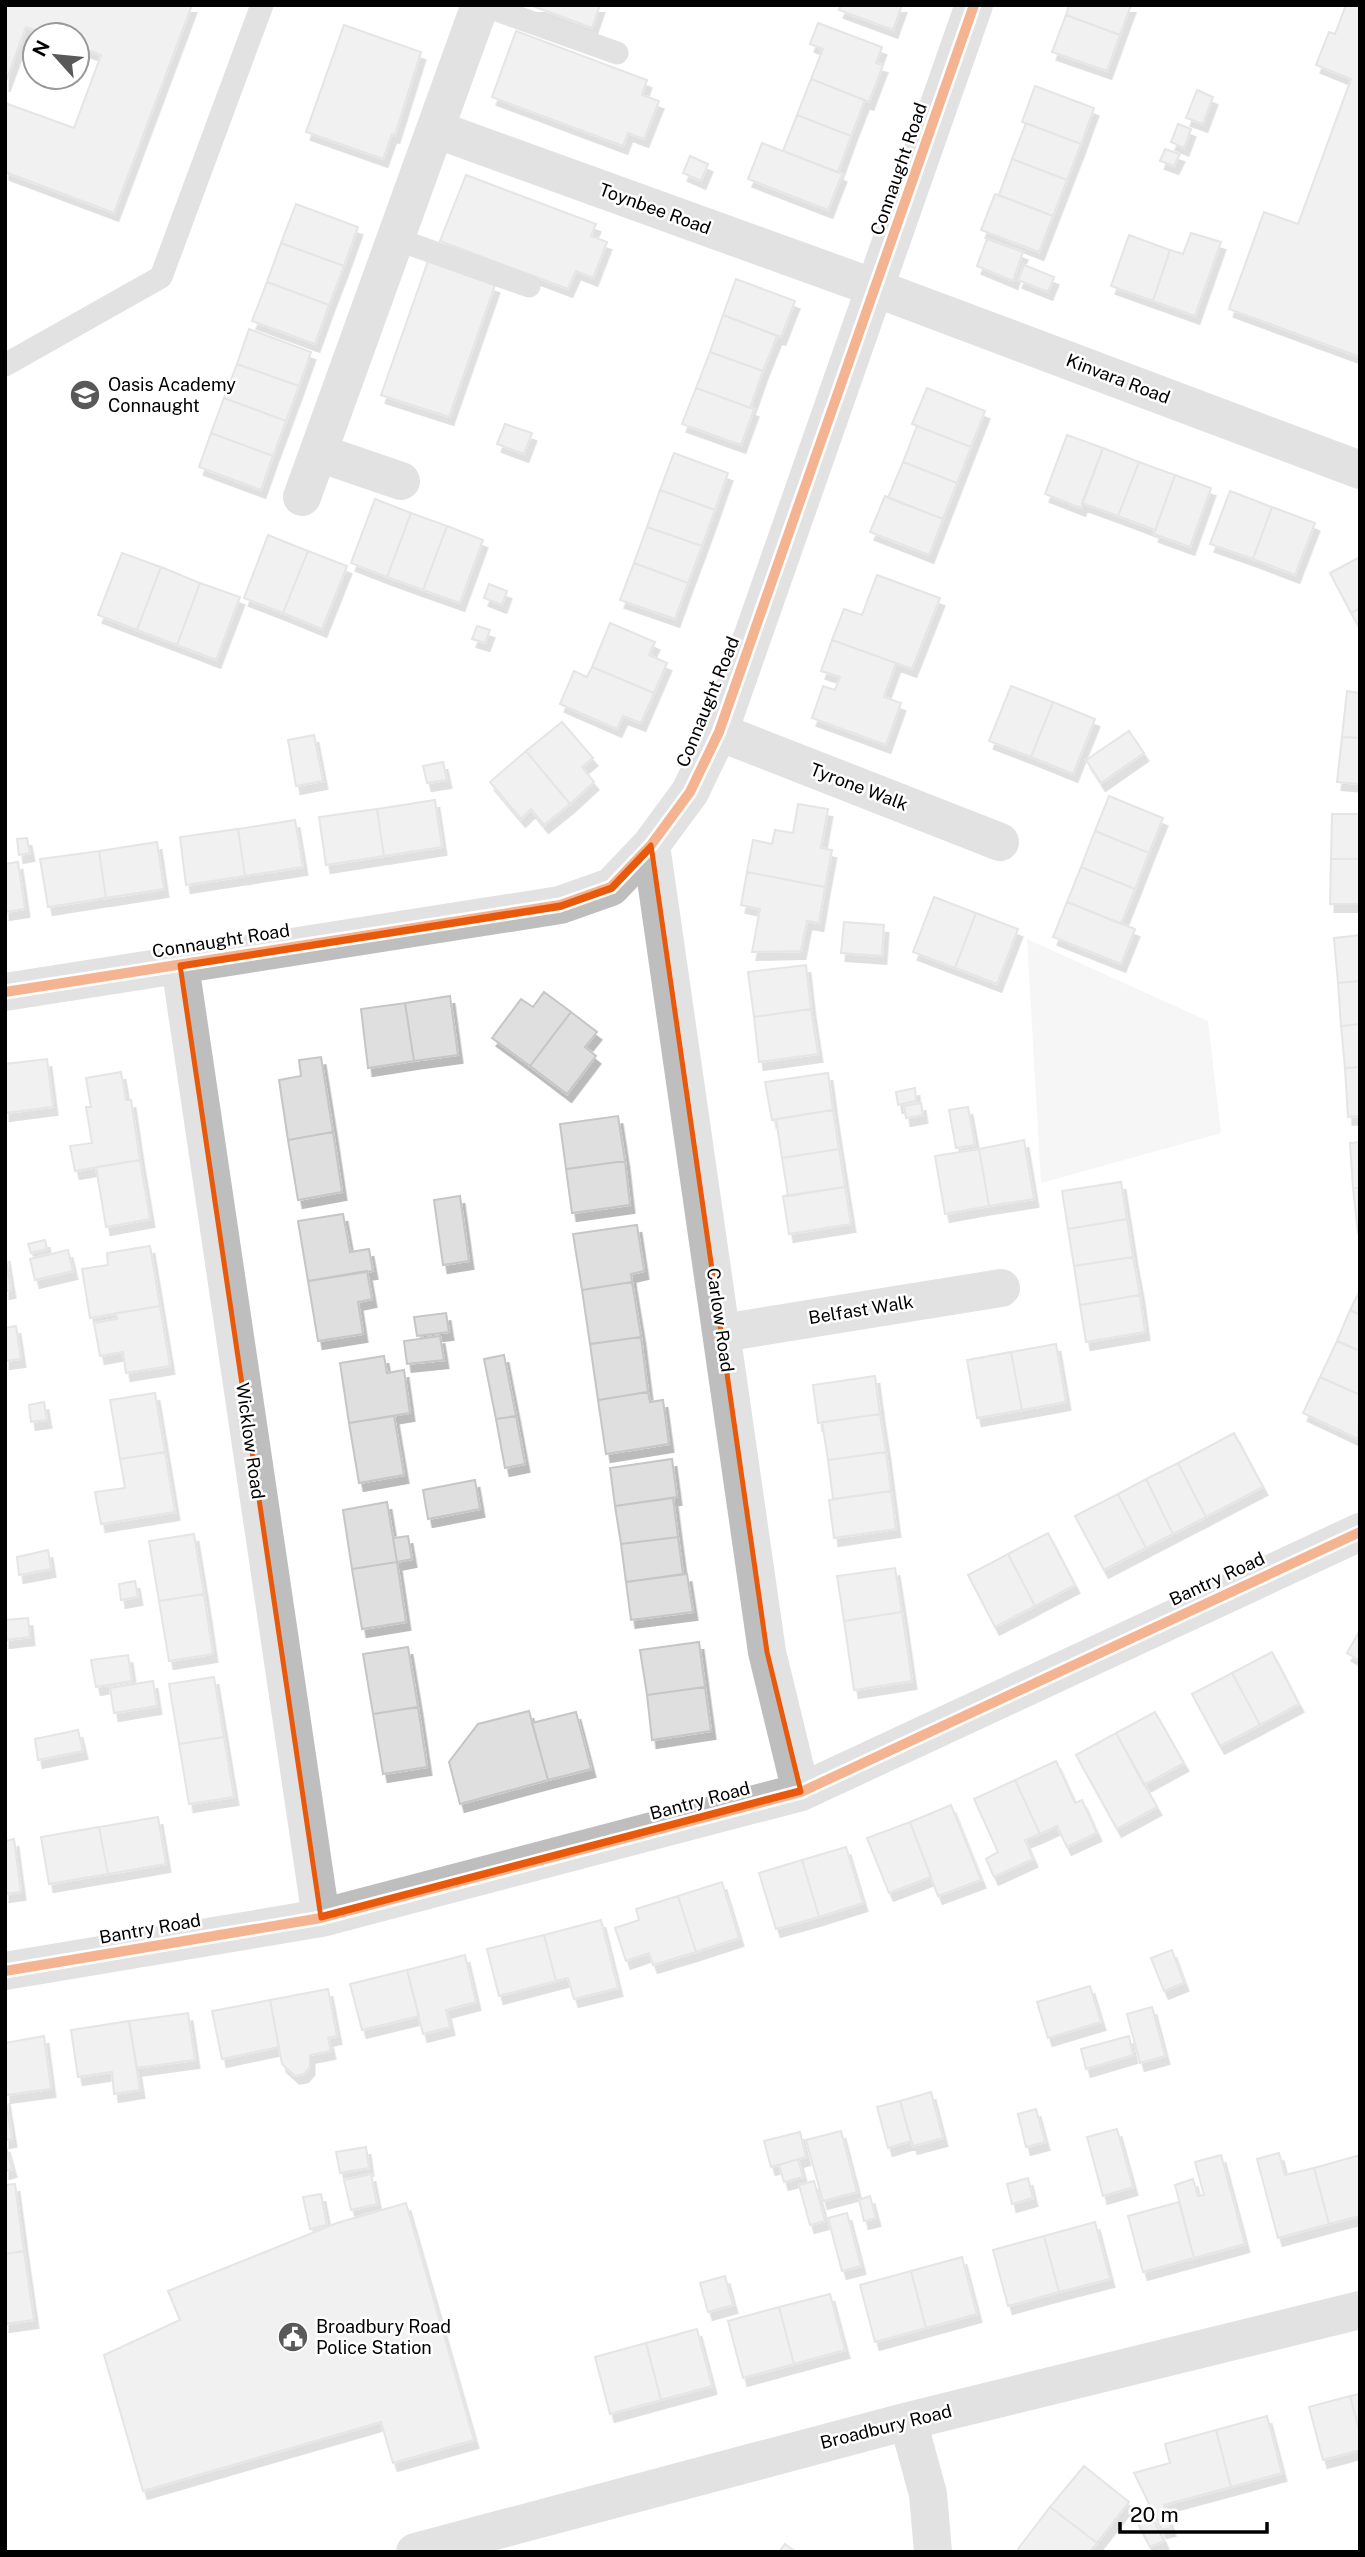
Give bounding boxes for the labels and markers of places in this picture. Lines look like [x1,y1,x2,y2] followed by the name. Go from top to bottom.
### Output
[108,374,236,416] place label: Oasis Academy Connaught
[68,378,102,412] school or university icon: Oasis Academy Connaught
[316,2316,451,2358] place label: Broadbury Road Police Station
[276,2320,310,2354] public building icon: Broadbury Road Police Station

